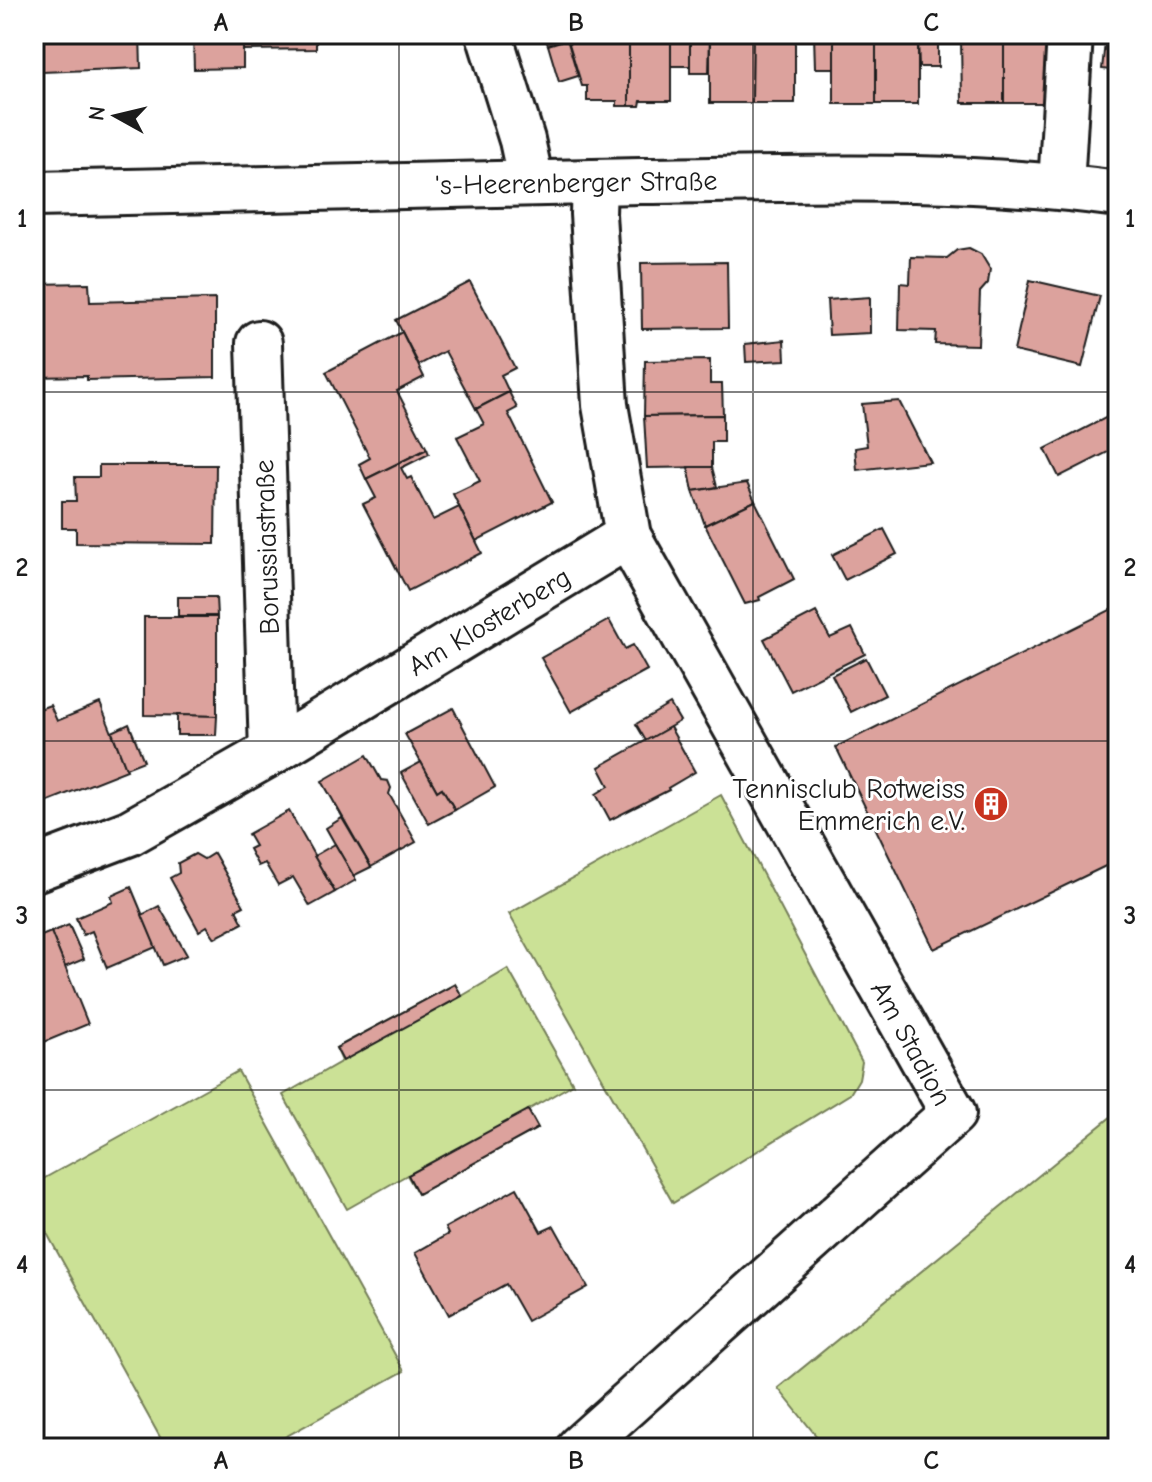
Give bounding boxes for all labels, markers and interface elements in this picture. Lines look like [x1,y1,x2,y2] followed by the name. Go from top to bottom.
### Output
[214,8,229,38] text: A
[568,8,584,38] text: B
[923,8,939,38] text: C
[76,76,156,156] north arrow
[83,104,111,122] text: N
[434,165,718,201] street label: 's-Heerenberger Straße
[17,204,27,234] text: 1
[1125,204,1135,234] text: 1
[248,459,286,635] street label: Borussiastraße
[16,553,28,583] text: 2
[1124,553,1136,583] text: 2
[403,561,576,683] street label: Am Klosterberg
[733,773,965,837] place label: Tennisclub Rotweiss Emmerich e.V.
[972,785,1010,823] building icon: Tennisclub Rotweiss Emmerich e.V.
[16,901,28,931] text: 3
[1124,901,1136,931] text: 3
[864,976,958,1111] street label: Am Stadion
[16,1250,28,1280] text: 4
[1124,1250,1136,1280] text: 4
[214,1446,229,1476] text: A
[568,1446,584,1476] text: B
[923,1446,939,1476] text: C

